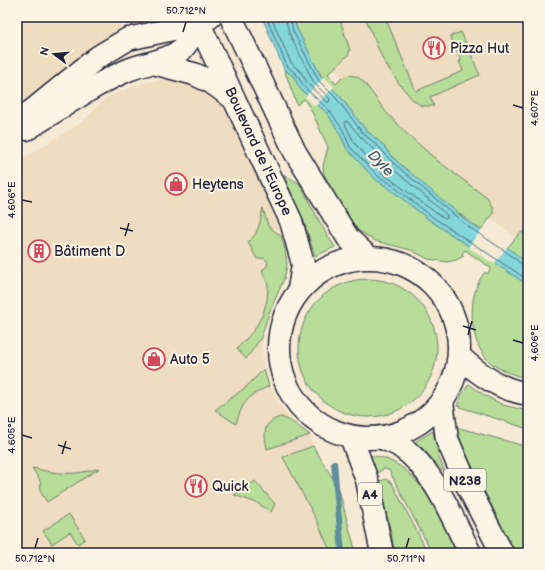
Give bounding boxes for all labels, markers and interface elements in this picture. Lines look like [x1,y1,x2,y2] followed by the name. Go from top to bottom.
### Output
[166,5,206,17] text: 50.712°N
[34,34,74,74] north arrow
[421,35,447,61] restaurant icon: Pizza Hut
[450,40,510,57] place label: Pizza Hut
[37,46,52,57] text: N
[221,84,296,218] street label: Boulevard de l'Europe
[529,90,541,126] text: 4.607°E
[363,146,398,181] water label: Dyle
[163,171,189,197] shop icon: Heytens
[192,176,244,193] place label: Heytens
[6,181,18,219] text: 4.606°E
[26,238,52,264] building icon: Bâtiment D
[54,243,125,260] place label: Bâtiment D
[529,324,541,362] text: 4.606°E
[141,346,167,372] shop icon: Auto 5
[170,351,210,368] place label: Auto 5
[6,416,18,453] text: 4.605°E
[444,469,486,491] road number: N238
[183,473,209,499] restaurant icon: Quick
[212,478,248,495] place label: Quick
[358,483,382,505] road number: A4
[15,553,55,565] text: 50.712°N
[387,553,425,565] text: 50.711°N

